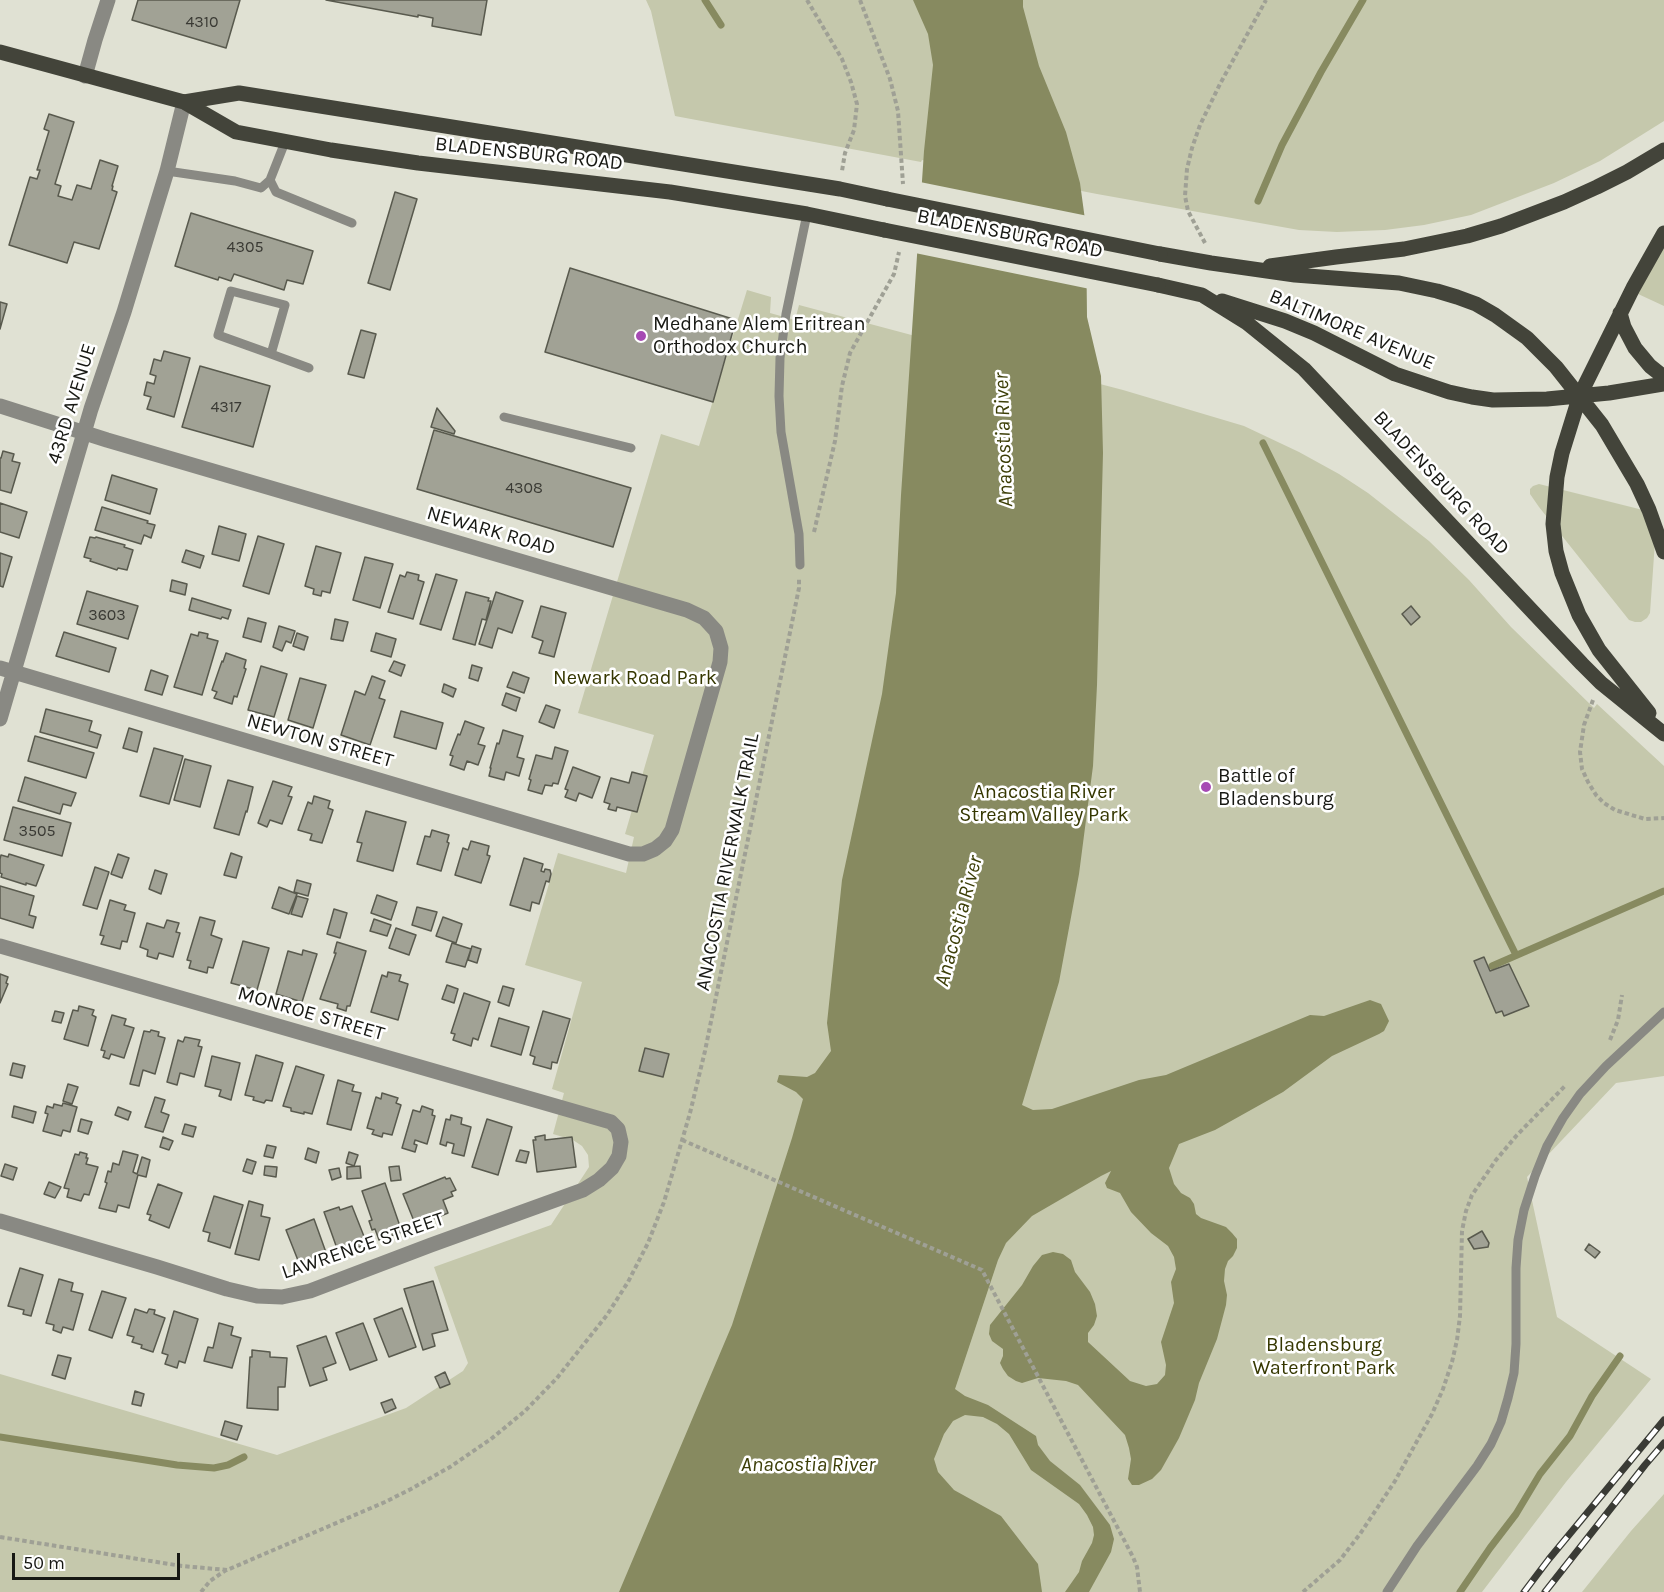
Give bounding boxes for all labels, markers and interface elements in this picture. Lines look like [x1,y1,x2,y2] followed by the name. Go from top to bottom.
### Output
[185,12,219,32] house number: 4310
[434,132,624,176] street label: BLADENSBURG ROAD
[915,204,1105,264] street label: BLADENSBURG ROAD
[227,237,263,257] house number: 4305
[1266,284,1438,376] street label: BALTIMORE AVENUE
[653,312,866,359] place label: Medhane Alem Eritrean Orthodox Church
[634,329,648,343] marker: Medhane Alem Eritrean Orthodox Church
[42,341,102,467] street label: 43RD AVENUE
[989,372,1019,508] water label: Anacostia River
[210,397,242,417] house number: 4317
[1368,406,1514,560] street label: BLADENSBURG ROAD
[505,478,543,498] house number: 4308
[424,501,558,561] street label: NEWARK ROAD
[88,605,126,625] house number: 3603
[553,666,717,690] park label: Newark Road Park
[244,709,396,773] street label: NEWTON STREET
[691,731,765,993] street label: ANACOSTIA RIVERWALK TRAIL
[1218,764,1334,811] place label: Battle of Bladensburg
[959,780,1129,827] park label: Anacostia River Stream Valley Park
[1199,780,1213,794] marker: Battle of Bladensburg
[18,821,56,841] house number: 3505
[929,853,989,989] water label: Anacostia River
[235,982,387,1046] street label: MONROE STREET
[279,1207,447,1285] street label: LAWRENCE STREET
[1252,1333,1396,1380] park label: Bladensburg Waterfront Park
[741,1452,875,1478] water label: Anacostia River
[15,1541,183,1579] scale bar
[23,1552,65,1574] text: 50 m

